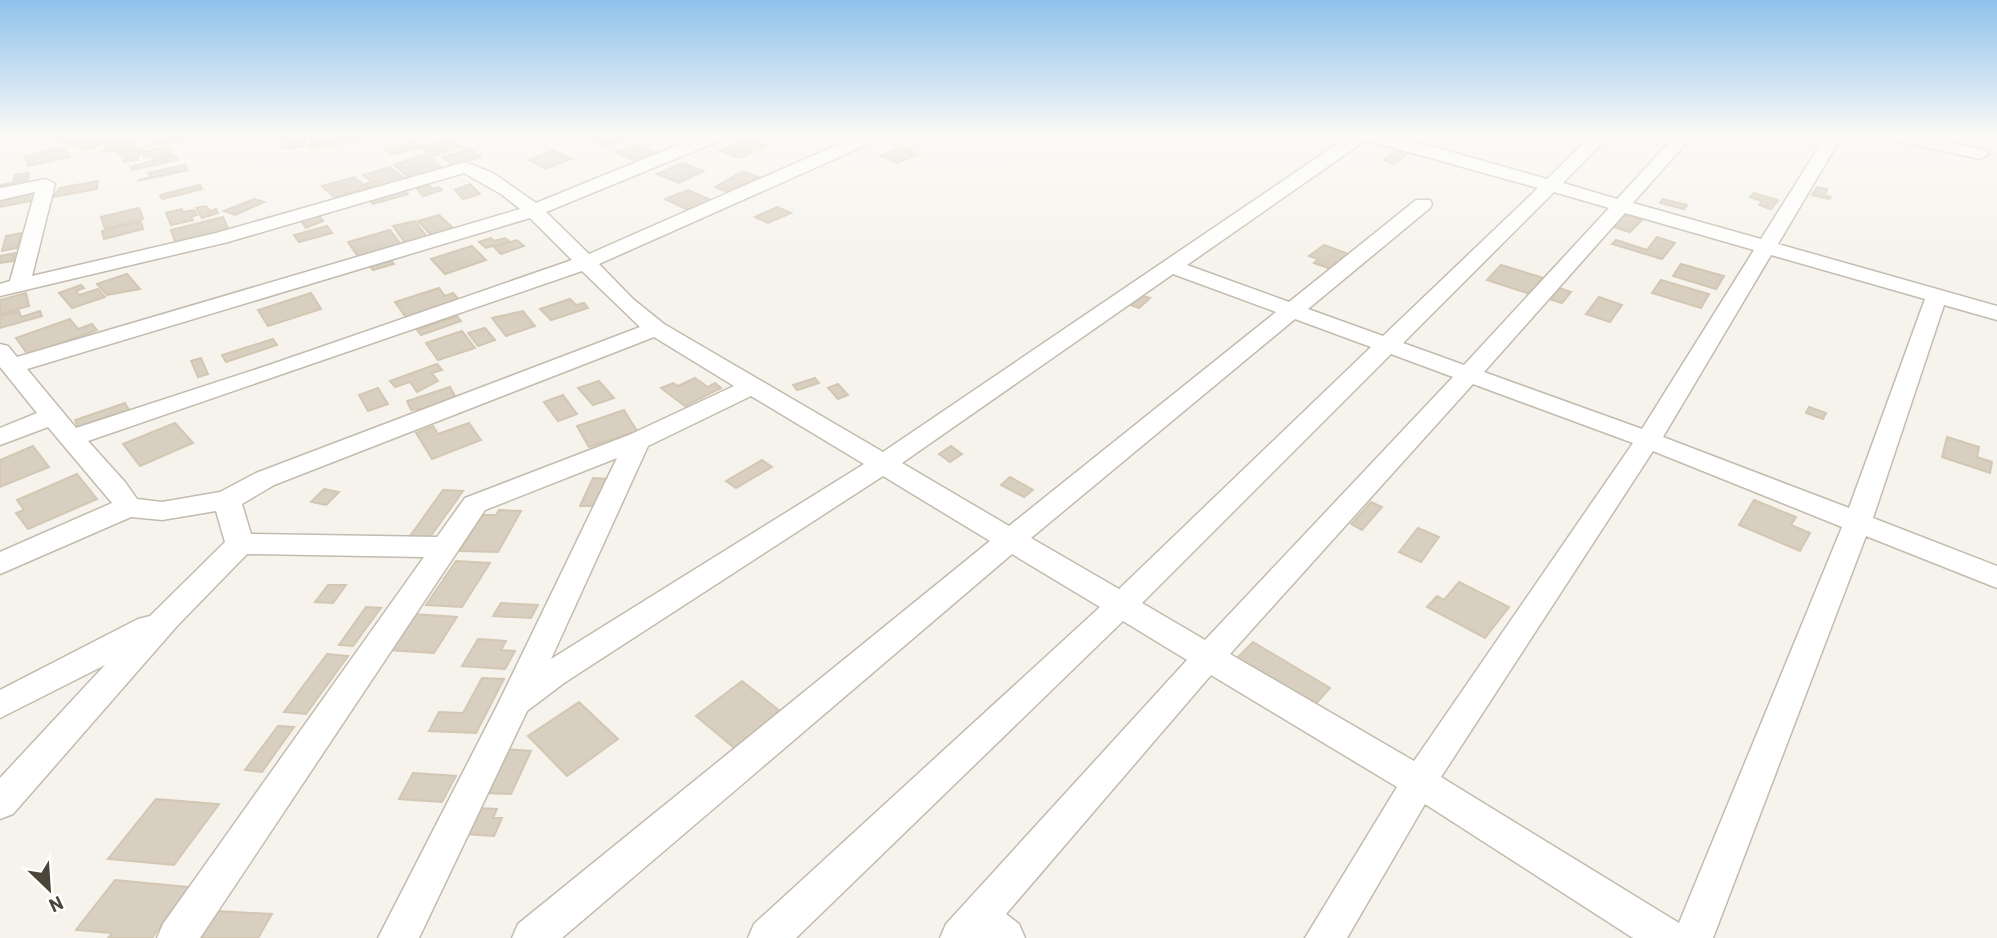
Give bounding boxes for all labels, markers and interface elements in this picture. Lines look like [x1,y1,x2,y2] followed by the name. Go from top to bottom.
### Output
[14,854,84,924] north arrow
[46,892,67,918] text: N

